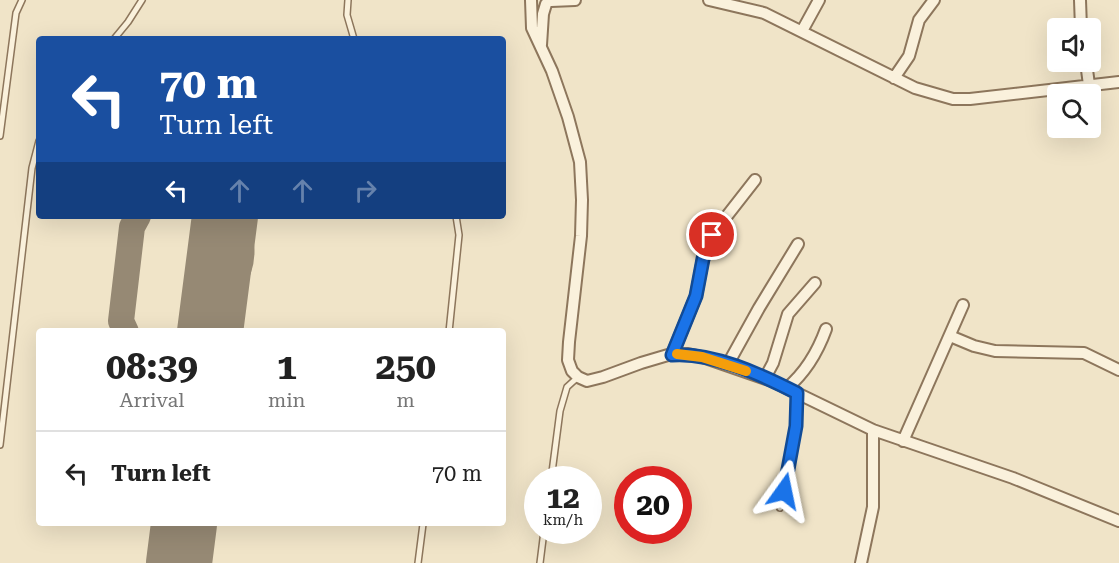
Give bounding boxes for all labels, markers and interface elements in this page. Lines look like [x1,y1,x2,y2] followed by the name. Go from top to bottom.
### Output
[1047,18,1101,138] map controls
[1047,18,1101,72] button: sound
[159,59,257,108] text: 70 m
[60,60,138,138] icon: left
[1047,84,1101,138] button: search
[159,109,273,141] text: Turn left
[160,174,193,207] icon: left
[223,174,256,207] icon: ahead
[286,174,319,207] icon: ahead
[349,174,382,207] icon: right
[686,209,737,260] pin
[695,218,728,251] icon: arrive
[106,346,198,388] text: 08:39
[277,346,297,388] text: 1
[376,346,436,388] text: 250
[119,388,184,412] text: Arrival
[268,388,305,412] text: min
[397,388,415,412] text: m
[60,457,93,490] icon: left
[752,459,816,523] position arrow
[111,461,211,486] text: Turn left
[432,461,482,486] text: 70 m
[614,466,692,544] speed limit sign: 20
[546,480,580,515] text: 12
[543,511,583,529] text: km/h

